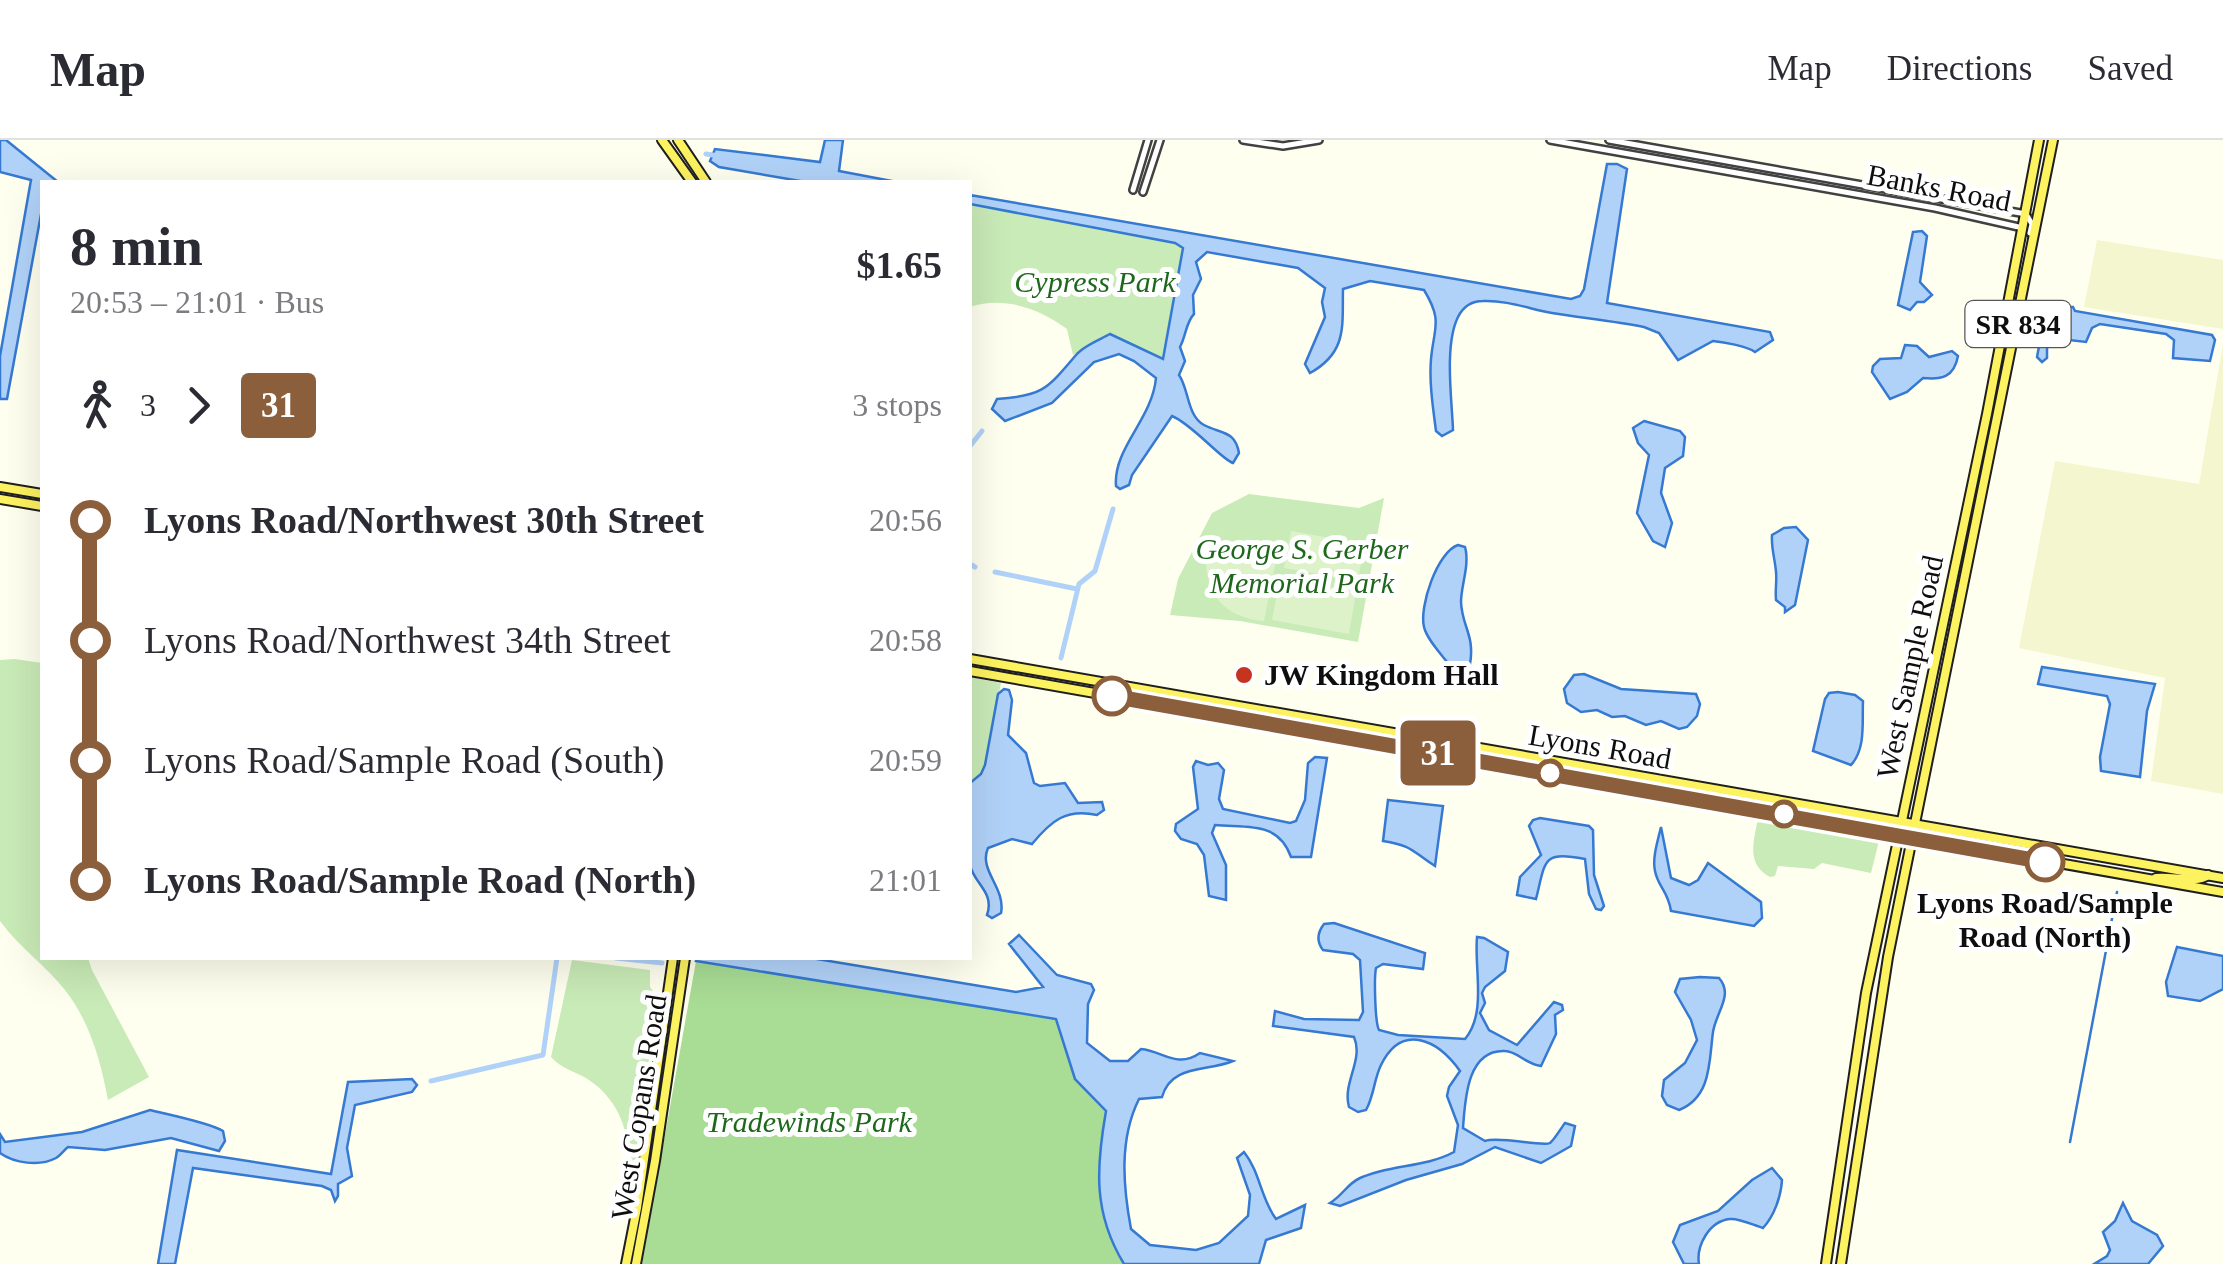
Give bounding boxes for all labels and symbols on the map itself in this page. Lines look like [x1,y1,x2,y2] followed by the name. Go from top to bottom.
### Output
[1864,157,2014,218] street label: Banks Road
[1014,265,1176,298] park label: Cypress Park
[1966,301,2070,347] road number: SR 834
[1195,532,1409,599] park label: George S. Gerber Memorial Park
[1870,552,1949,782] street label: West Sample Road
[1264,658,1499,691] place label: JW Kingdom Hall
[1233,664,1255,686] marker: JW Kingdom Hall
[1093,677,1131,715] unlabelled marker
[1526,718,1674,775] street label: Lyons Road
[1393,720,1483,786] line badge: 31
[1537,760,1563,786] unlabelled marker
[1771,801,1797,827] unlabelled marker
[2026,843,2064,881] marker: Lyons Road/Sample Road (North)
[1917,886,2173,954] place label: Lyons Road/Sample Road (North)
[604,992,673,1222] street label: West Copans Road
[706,1105,913,1138] park label: Tradewinds Park

